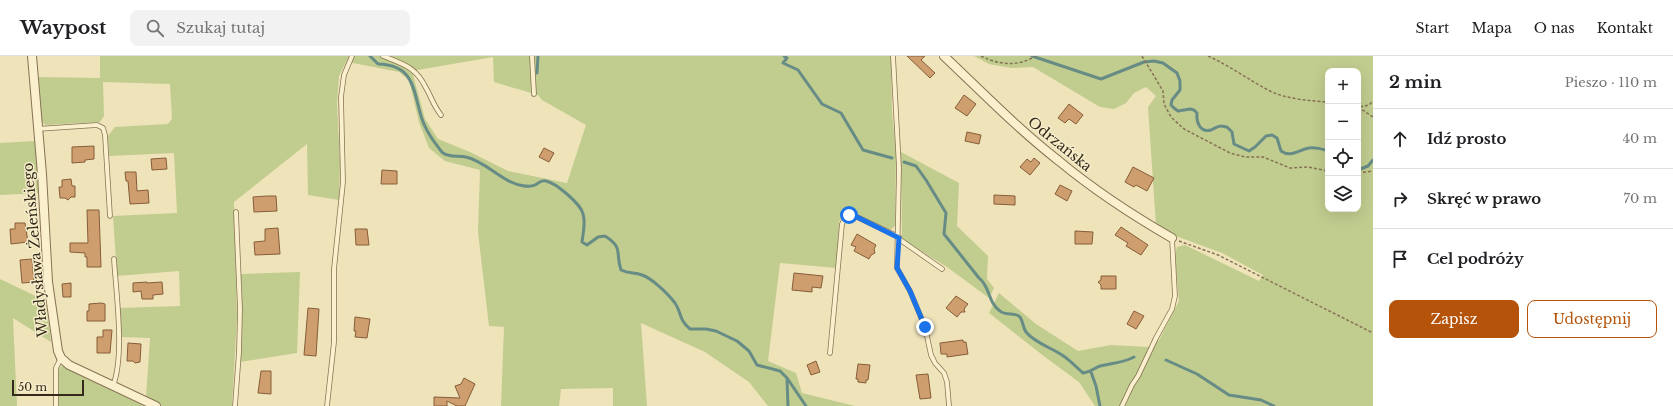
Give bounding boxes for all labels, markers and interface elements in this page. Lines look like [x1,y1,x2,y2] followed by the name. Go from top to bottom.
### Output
[130,10,410,46] search box
[20,16,106,39] text: Waypost
[144,17,166,39] icon: search
[176,18,265,37] text: Szukaj tutaj
[1415,19,1449,37] text: Start
[1471,19,1512,37] text: Mapa
[1534,19,1575,37] text: O nas
[1597,19,1653,37] text: Kontakt
[1325,68,1361,212] map controls
[1325,68,1361,104] button: +
[1389,72,1442,93] text: 2 min
[1565,74,1657,91] text: Pieszo · 110 m
[1325,104,1361,140] button: −
[1024,113,1096,175] street label: Odrzańska
[1389,128,1411,150] icon: ahead
[1427,129,1506,148] text: Idź prosto
[1622,130,1657,147] text: 40 m
[1325,140,1361,176] button: locate
[18,162,52,339] street label: Władysława Żeleńskiego
[1325,176,1361,212] button: layers
[1389,188,1411,210] icon: right
[1427,189,1541,208] text: Skręć w prawo
[1624,190,1657,207] text: 70 m
[840,206,858,224] route start
[1389,248,1411,270] icon: arrive
[1427,249,1524,268] text: Cel podróży
[1389,300,1519,338] button: Zapisz
[1527,300,1657,338] button: Udostępnij
[916,318,934,336] route end
[12,378,84,397] scale bar
[18,380,47,394] text: 50 m

